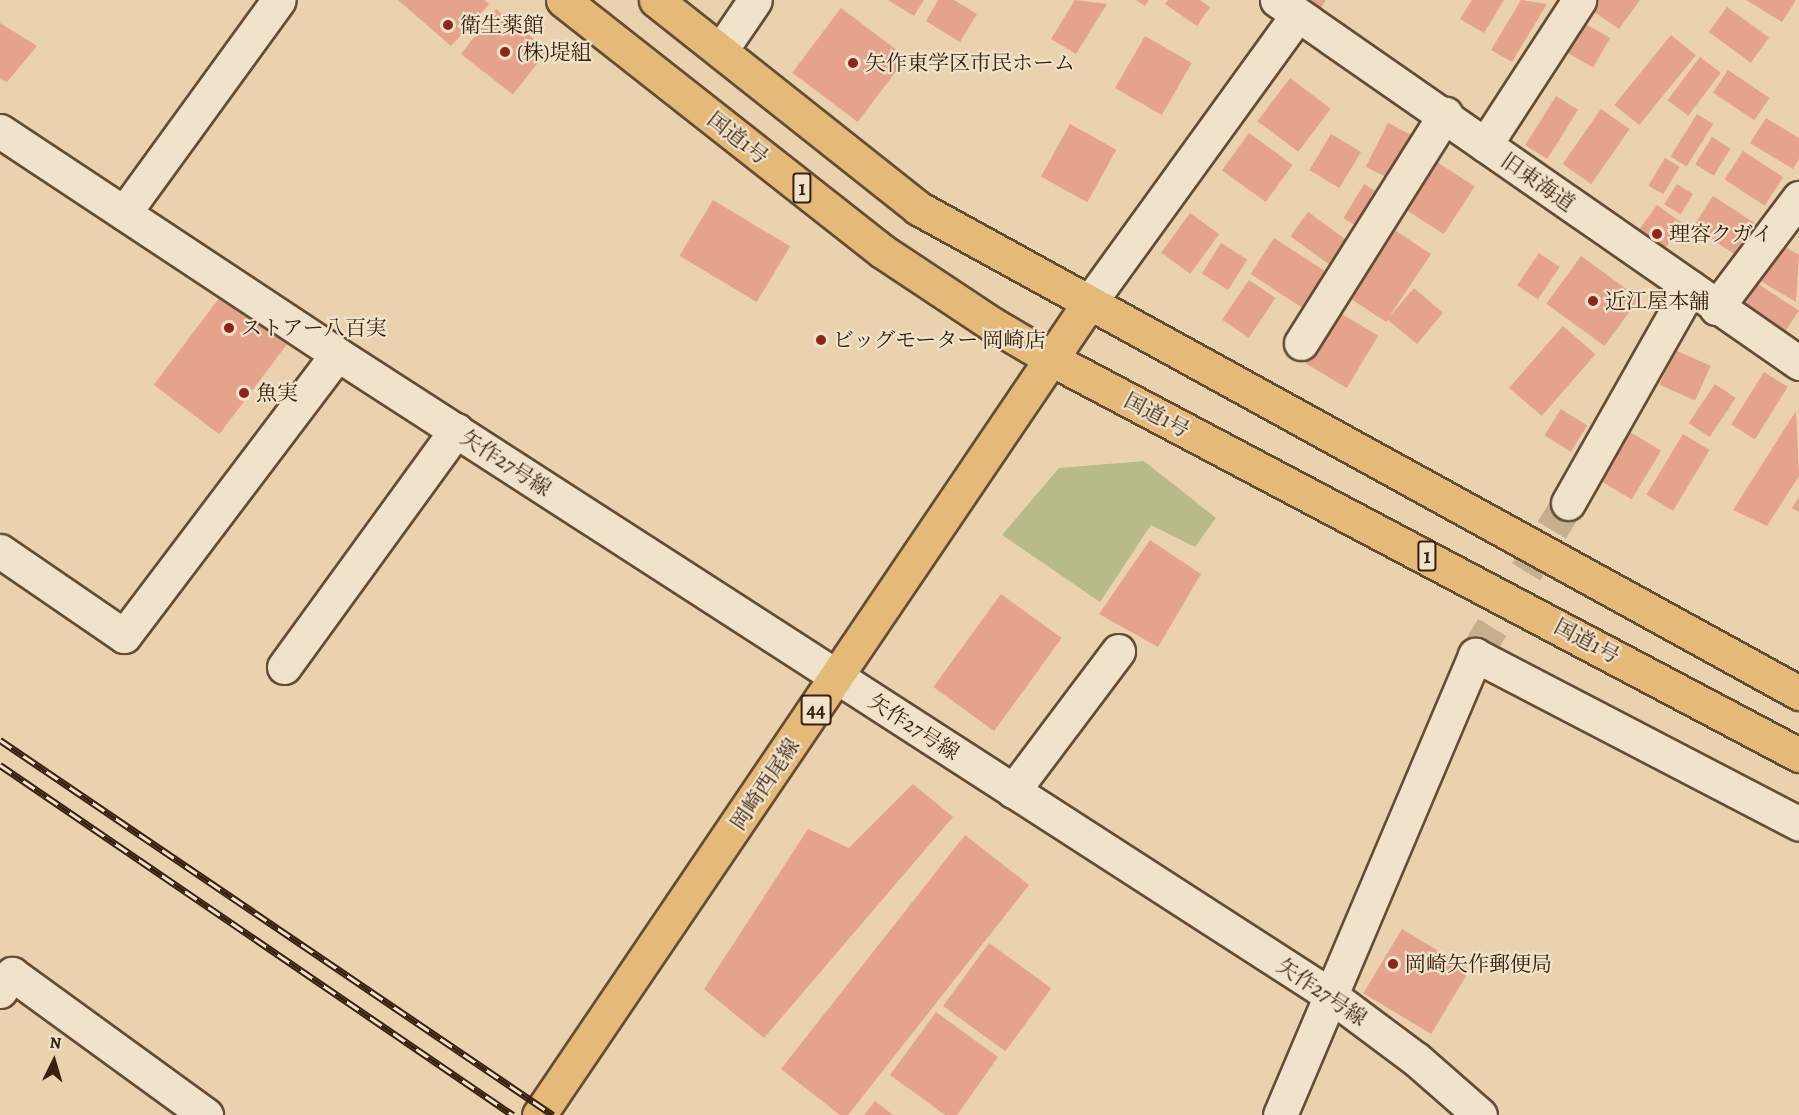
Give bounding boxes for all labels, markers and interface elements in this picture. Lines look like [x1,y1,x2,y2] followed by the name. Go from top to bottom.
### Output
[460,12,544,38] place label: 衛生薬館
[441,18,455,32] marker: 衛生薬館
[517,39,592,65] place label: (株)堤組
[498,45,512,59] marker: (株)堤組
[865,50,1075,76] place label: 矢作東学区市民ホーム
[846,56,860,70] marker: 矢作東学区市民ホーム
[703,106,773,170] street label: 国道1号
[1496,148,1580,216] street label: 旧東海道
[792,171,812,205] road number: 1
[1669,221,1774,247] place label: 理容クガイ
[1650,227,1664,241] marker: 理容クガイ
[1605,288,1710,314] place label: 近江屋本舗
[1586,294,1600,308] marker: 近江屋本舗
[241,315,387,341] place label: ストアー八百実
[222,321,236,335] marker: ストアー八百実
[833,327,1046,353] place label: ビッグモーター 岡崎店
[814,333,828,347] marker: ビッグモーター 岡崎店
[256,380,298,406] place label: 魚実
[237,386,251,400] marker: 魚実
[1120,387,1194,443] street label: 国道1号
[456,424,556,502] street label: 矢作27号線
[1416,539,1438,573] road number: 1
[1550,613,1624,669] street label: 国道1号
[864,688,964,766] street label: 矢作27号線
[800,693,832,727] road number: 44
[725,733,805,835] street label: 岡崎西尾線
[1405,951,1552,977] place label: 岡崎矢作郵便局
[1272,953,1372,1031] street label: 矢作27号線
[1386,957,1400,971] marker: 岡崎矢作郵便局
[24,1031,84,1091] north arrow
[49,1032,62,1055] text: N

